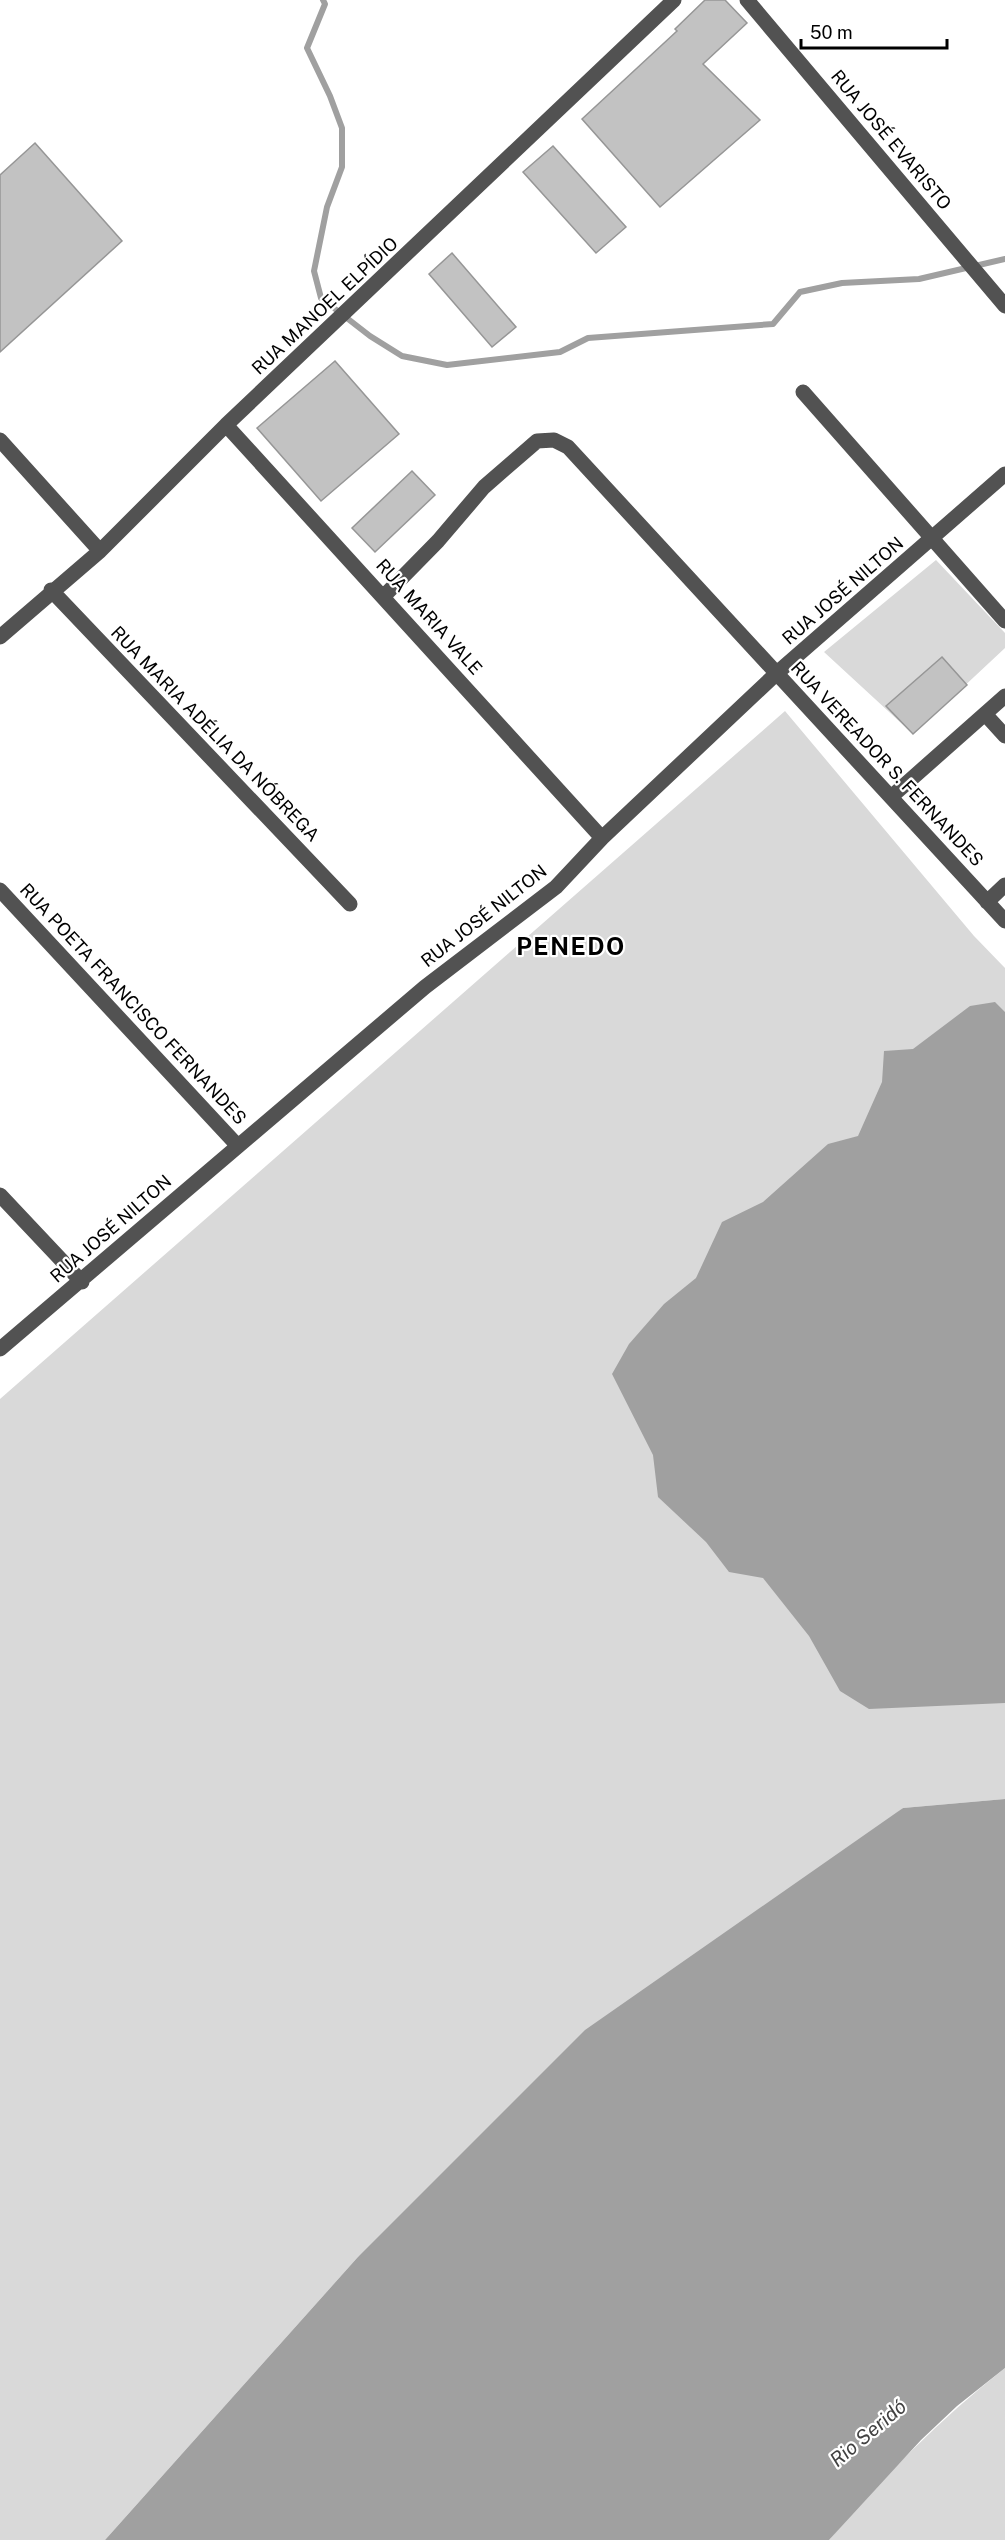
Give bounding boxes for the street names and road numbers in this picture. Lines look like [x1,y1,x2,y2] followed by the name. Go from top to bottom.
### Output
[827,65,957,214] street label: RUA JOSÉ EVARISTO
[247,232,402,379] street label: RUA MANOEL ELPÍDIO
[777,532,907,649] street label: RUA JOSÉ NILTON
[372,555,487,679] street label: RUA MARIA VALE
[107,621,325,846] street label: RUA MARIA ADÉLIA DA NÓBREGA
[787,657,988,870] street label: RUA VEREADOR S. FERNANDES
[416,859,551,971] street label: RUA JOSÉ NILTON
[16,879,251,1129] street label: RUA POETA FRANCISCO FERNANDES
[45,1170,175,1287] street label: RUA JOSÉ NILTON

